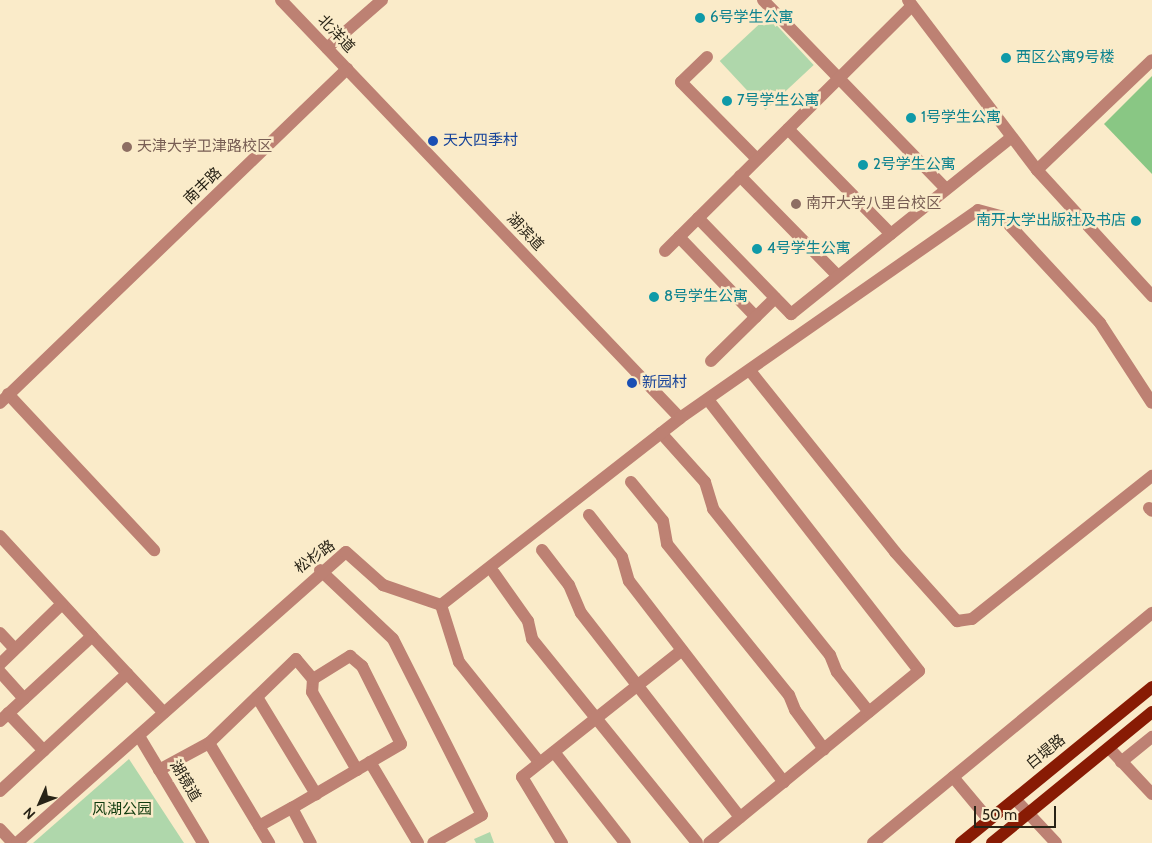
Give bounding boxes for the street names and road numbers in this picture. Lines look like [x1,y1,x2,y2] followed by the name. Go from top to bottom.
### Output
[314,12,358,56] street label: 北洋道
[181,164,225,208] street label: 南丰路
[503,210,547,254] street label: 湖滨道
[292,536,338,578] street label: 松杉路
[1023,731,1069,773] street label: 白堤路
[166,757,204,805] street label: 湖镜道

